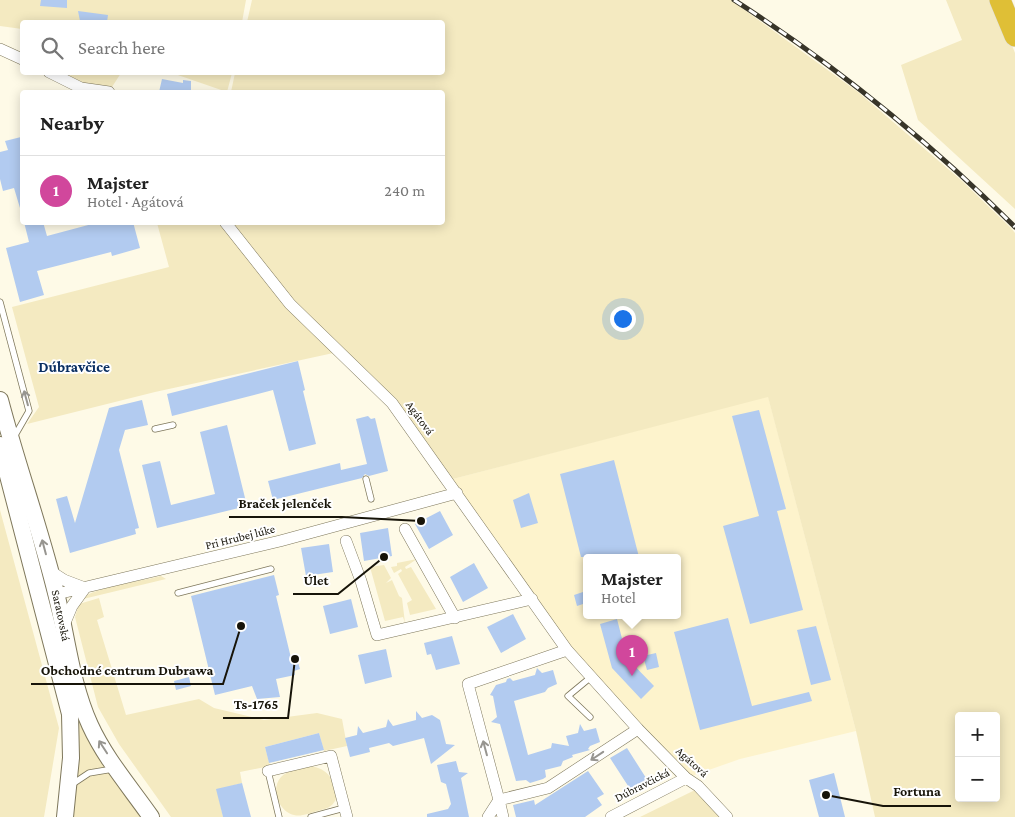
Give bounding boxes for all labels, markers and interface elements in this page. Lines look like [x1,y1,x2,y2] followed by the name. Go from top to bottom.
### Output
[20,20,445,75] search box
[38,34,66,62] icon: search
[78,37,165,58] text: Search here
[40,111,104,135] text: Nearby
[87,172,149,193] text: Majster
[53,182,59,199] text: 1
[384,182,425,199] text: 240 m
[87,193,184,210] text: Hotel · Agátová
[610,306,636,332] your location
[38,359,110,375] district label: Dúbravčice
[21,390,30,406] one-way arrow
[403,398,437,438] street label: Agátová
[229,488,342,517] callout: Braček jelenček
[239,495,332,512] text: Braček jelenček
[204,522,276,552] street label: Pri Hrubej lúke
[39,540,48,556] one-way arrow
[583,554,681,619] popup
[293,565,338,594] callout: Úlet
[601,568,663,589] text: Majster
[303,572,330,588] text: Úlet
[48,588,73,643] street label: Saratovská
[601,589,636,606] text: Hotel
[616,635,648,676] pin: 1
[31,655,223,684] callout: Obchodné centrum Dubrawa
[41,662,214,678] text: Obchodné centrum Dubrawa
[223,689,288,718] callout: Ts-1765
[234,696,278,712] text: Ts-1765
[955,712,1000,802] map controls
[955,712,1000,757] button: +
[480,740,490,756] one-way arrow
[97,741,107,755] one-way arrow
[673,744,711,781] street label: Agátová
[590,751,604,761] one-way arrow
[955,757,1000,802] button: −
[612,765,672,805] street label: Dúbravčická
[883,777,951,806] callout: Fortuna
[893,783,941,799] text: Fortuna

